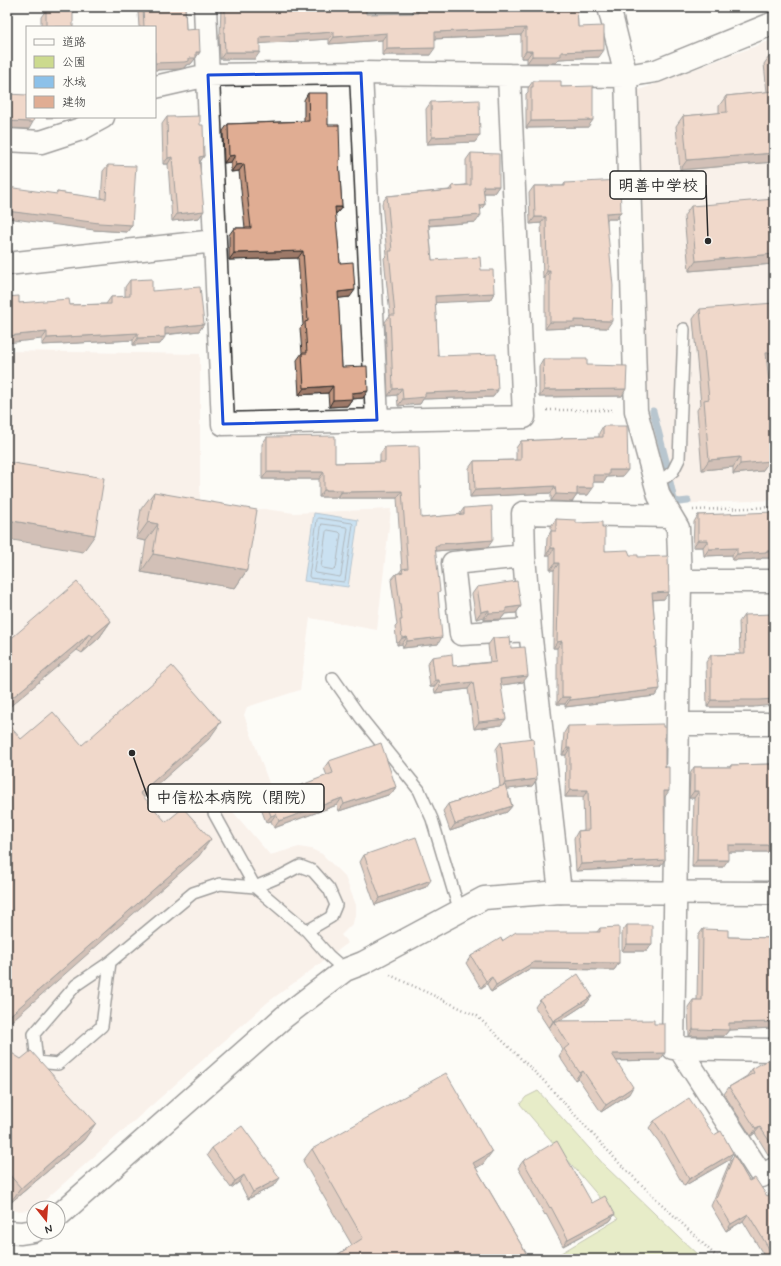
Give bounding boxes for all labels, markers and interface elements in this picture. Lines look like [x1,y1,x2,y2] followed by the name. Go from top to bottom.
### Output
[26,26,156,118] legend
[62,35,86,51] text: 道路
[62,55,86,71] text: 公園
[62,75,86,91] text: 水域
[62,95,86,111] text: 建物
[610,171,706,199] callout: 明善中学校
[618,176,698,197] text: 明善中学校
[148,784,324,812] callout: 中信松本病院（閉院）
[156,788,316,809] text: 中信松本病院（閉院）
[26,1200,66,1240] north arrow
[43,1221,54,1236] text: N

